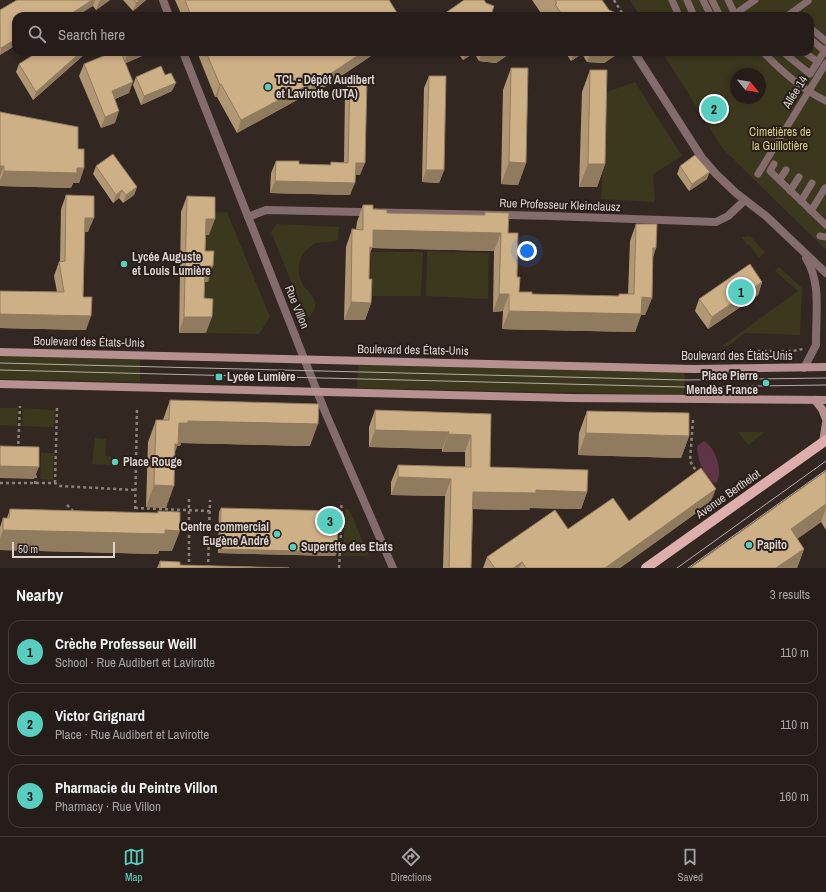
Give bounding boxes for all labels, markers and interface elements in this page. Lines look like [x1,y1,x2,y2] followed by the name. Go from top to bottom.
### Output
[12,12,814,56] search box
[26,23,48,45] icon: search
[58,24,125,45] text: Search here
[730,68,766,104] north arrow
[276,72,375,102] place label: TCL - Dépôt Audibert et Lavirotte (UTA)
[778,72,811,112] street label: Allée 14
[263,82,273,92] marker: TCL - Dépôt Audibert et Lavirotte (UTA)
[701,94,727,124] pin: 2
[749,124,811,154] park label: Cimetières de la Guillotière
[499,195,621,215] street label: Rue Professeur Kleinclausz
[517,241,537,261] your location
[132,249,211,279] place label: Lycée Auguste et Louis Lumière
[119,259,129,269] marker: Lycée Auguste et Louis Lumière
[728,277,754,307] pin: 1
[281,283,313,331] street label: Rue Villon
[33,333,145,351] street label: Boulevard des États-Unis
[357,341,469,359] street label: Boulevard des États-Unis
[681,348,793,364] street label: Boulevard des États-Unis
[686,368,759,398] place label: Place Pierre Mendès France
[227,369,296,385] place label: Lycée Lumière
[214,372,224,382] marker: Lycée Lumière
[761,378,771,388] marker: Place Pierre Mendès France
[123,454,183,470] place label: Place Rouge
[110,457,120,467] marker: Place Rouge
[692,466,764,523] street label: Avenue Berthelot
[317,506,343,536] pin: 3
[180,519,270,549] place label: Centre commercial Eugène André
[272,529,282,539] marker: Centre commercial Eugène André
[757,537,787,553] place label: Papito
[301,539,393,555] place label: Superette des Etats
[12,540,115,559] scale bar
[744,540,754,550] marker: Papito
[18,542,38,556] text: 50 m
[288,542,298,552] marker: Superette des Etats
[16,583,63,606] text: Nearby
[770,586,810,603] text: 3 results
[55,633,196,654] text: Crèche Professeur Weill
[27,644,33,661] text: 1
[780,644,809,661] text: 110 m
[55,654,215,671] text: School · Rue Audibert et Lavirotte
[55,705,145,726] text: Victor Grignard
[27,716,33,733] text: 2
[780,716,809,733] text: 110 m
[55,726,209,743] text: Place · Rue Audibert et Lavirotte
[55,777,218,798] text: Pharmacie du Peintre Villon
[27,788,33,805] text: 3
[779,788,809,805] text: 160 m
[55,798,161,815] text: Pharmacy · Rue Villon
[123,846,145,884] tab: Map
[391,846,432,884] tab: Directions
[678,846,703,884] tab: Saved

